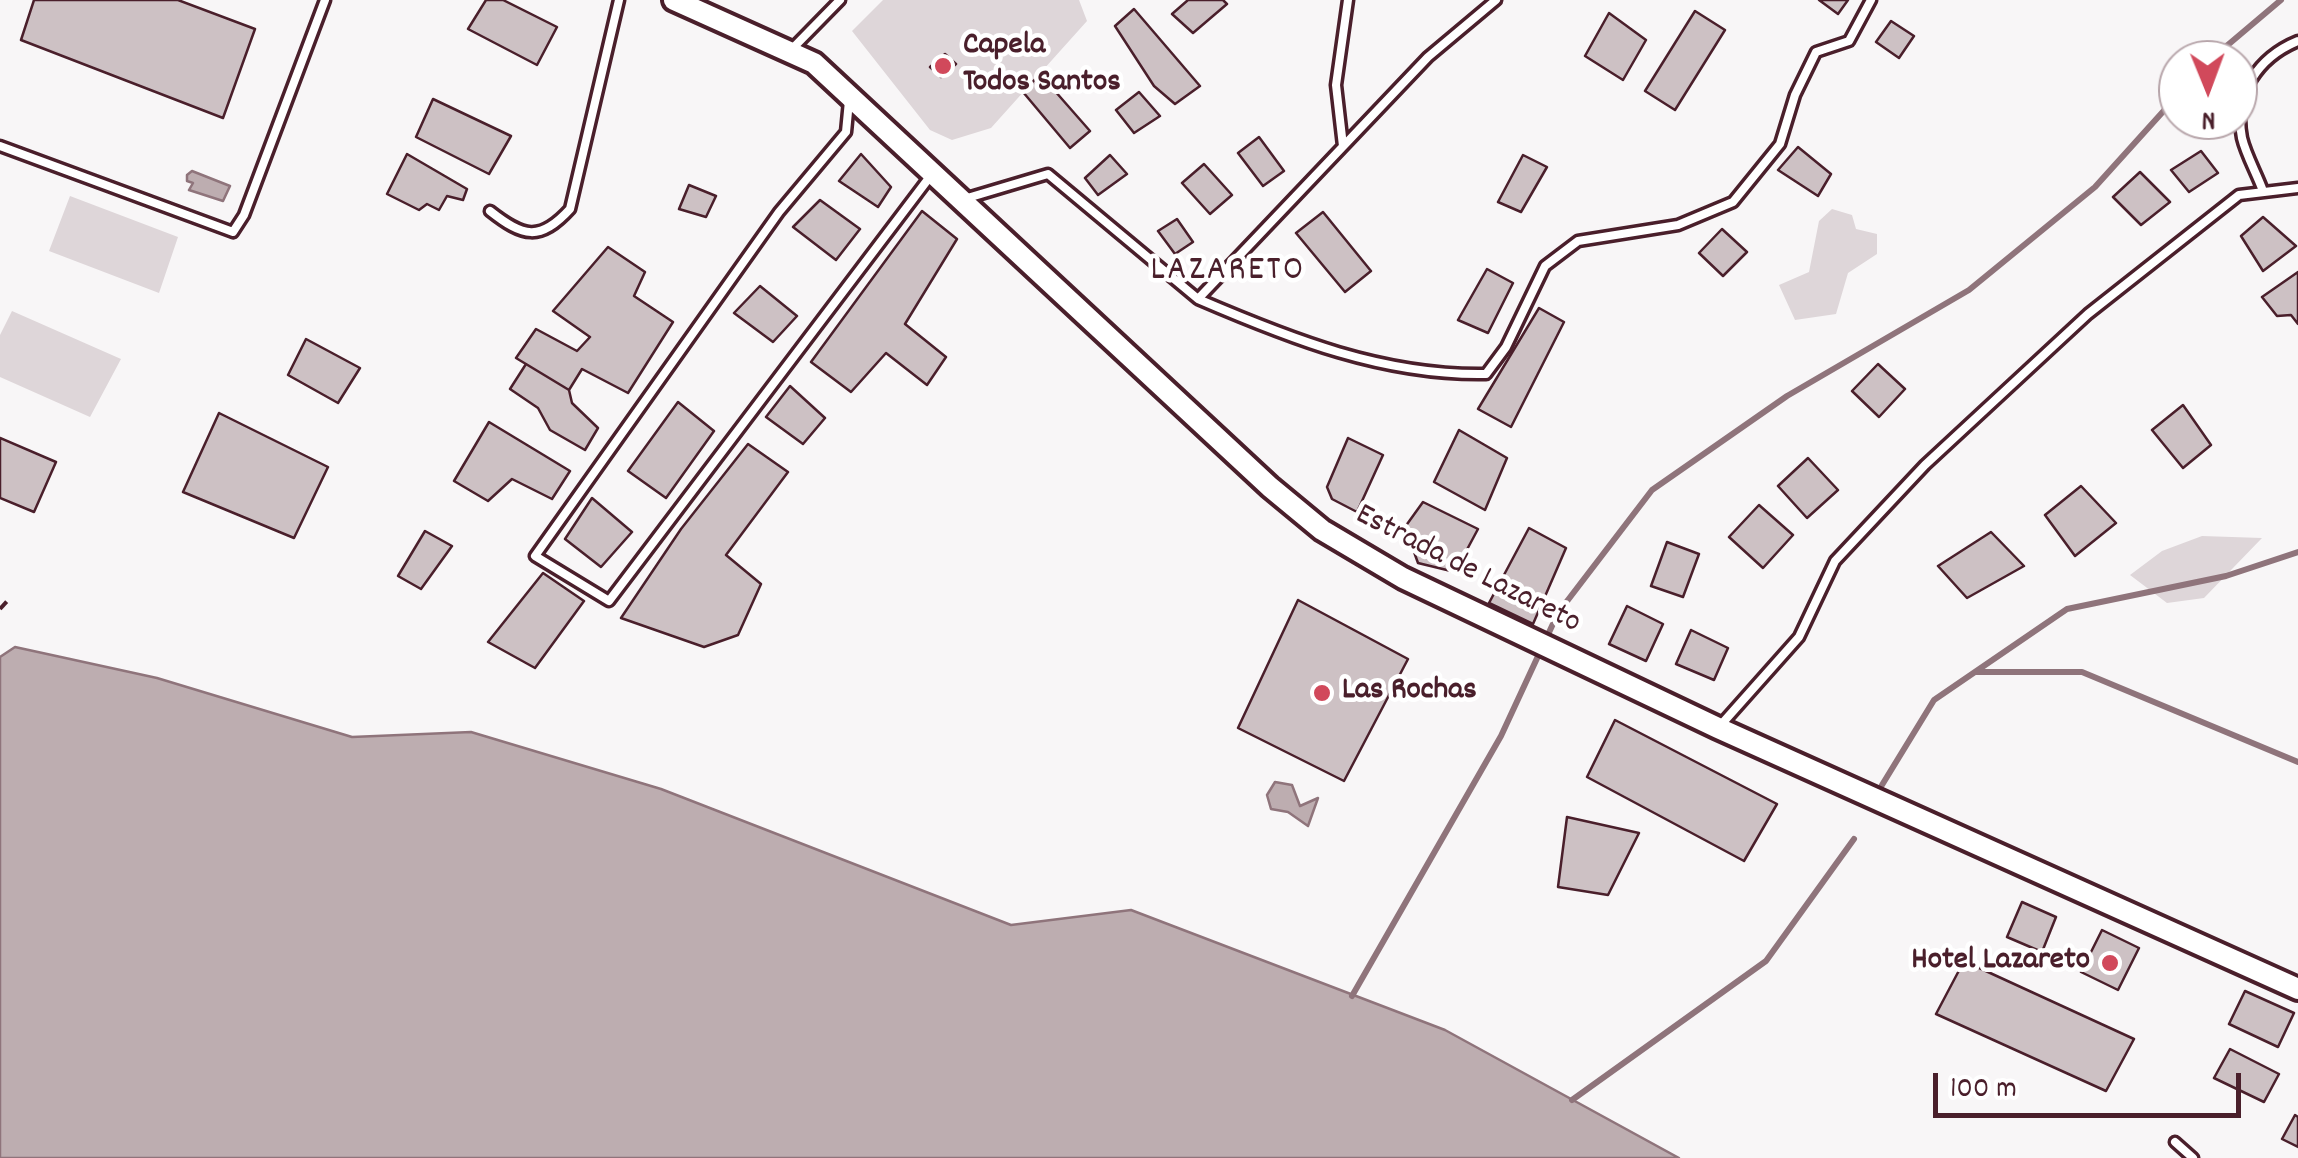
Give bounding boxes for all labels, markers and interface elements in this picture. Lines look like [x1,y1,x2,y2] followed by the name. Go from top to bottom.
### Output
[963,29,1121,104] place label: Capela Todos Santos
[2158,40,2258,140] north arrow
[932,55,954,77] marker: Capela Todos Santos
[2201,98,2216,138] text: N
[1151,252,1305,294] district label: LAZARETO
[1348,498,1586,644] street label: Estrada de Lazareto
[1342,674,1477,712] place label: Las Rochas
[1311,682,1333,704] marker: Las Rochas
[1911,944,2090,982] place label: Hotel Lazareto
[2099,952,2121,974] marker: Hotel Lazareto
[1938,1053,2246,1115] scale bar
[1950,1069,2017,1112] text: 100 m

